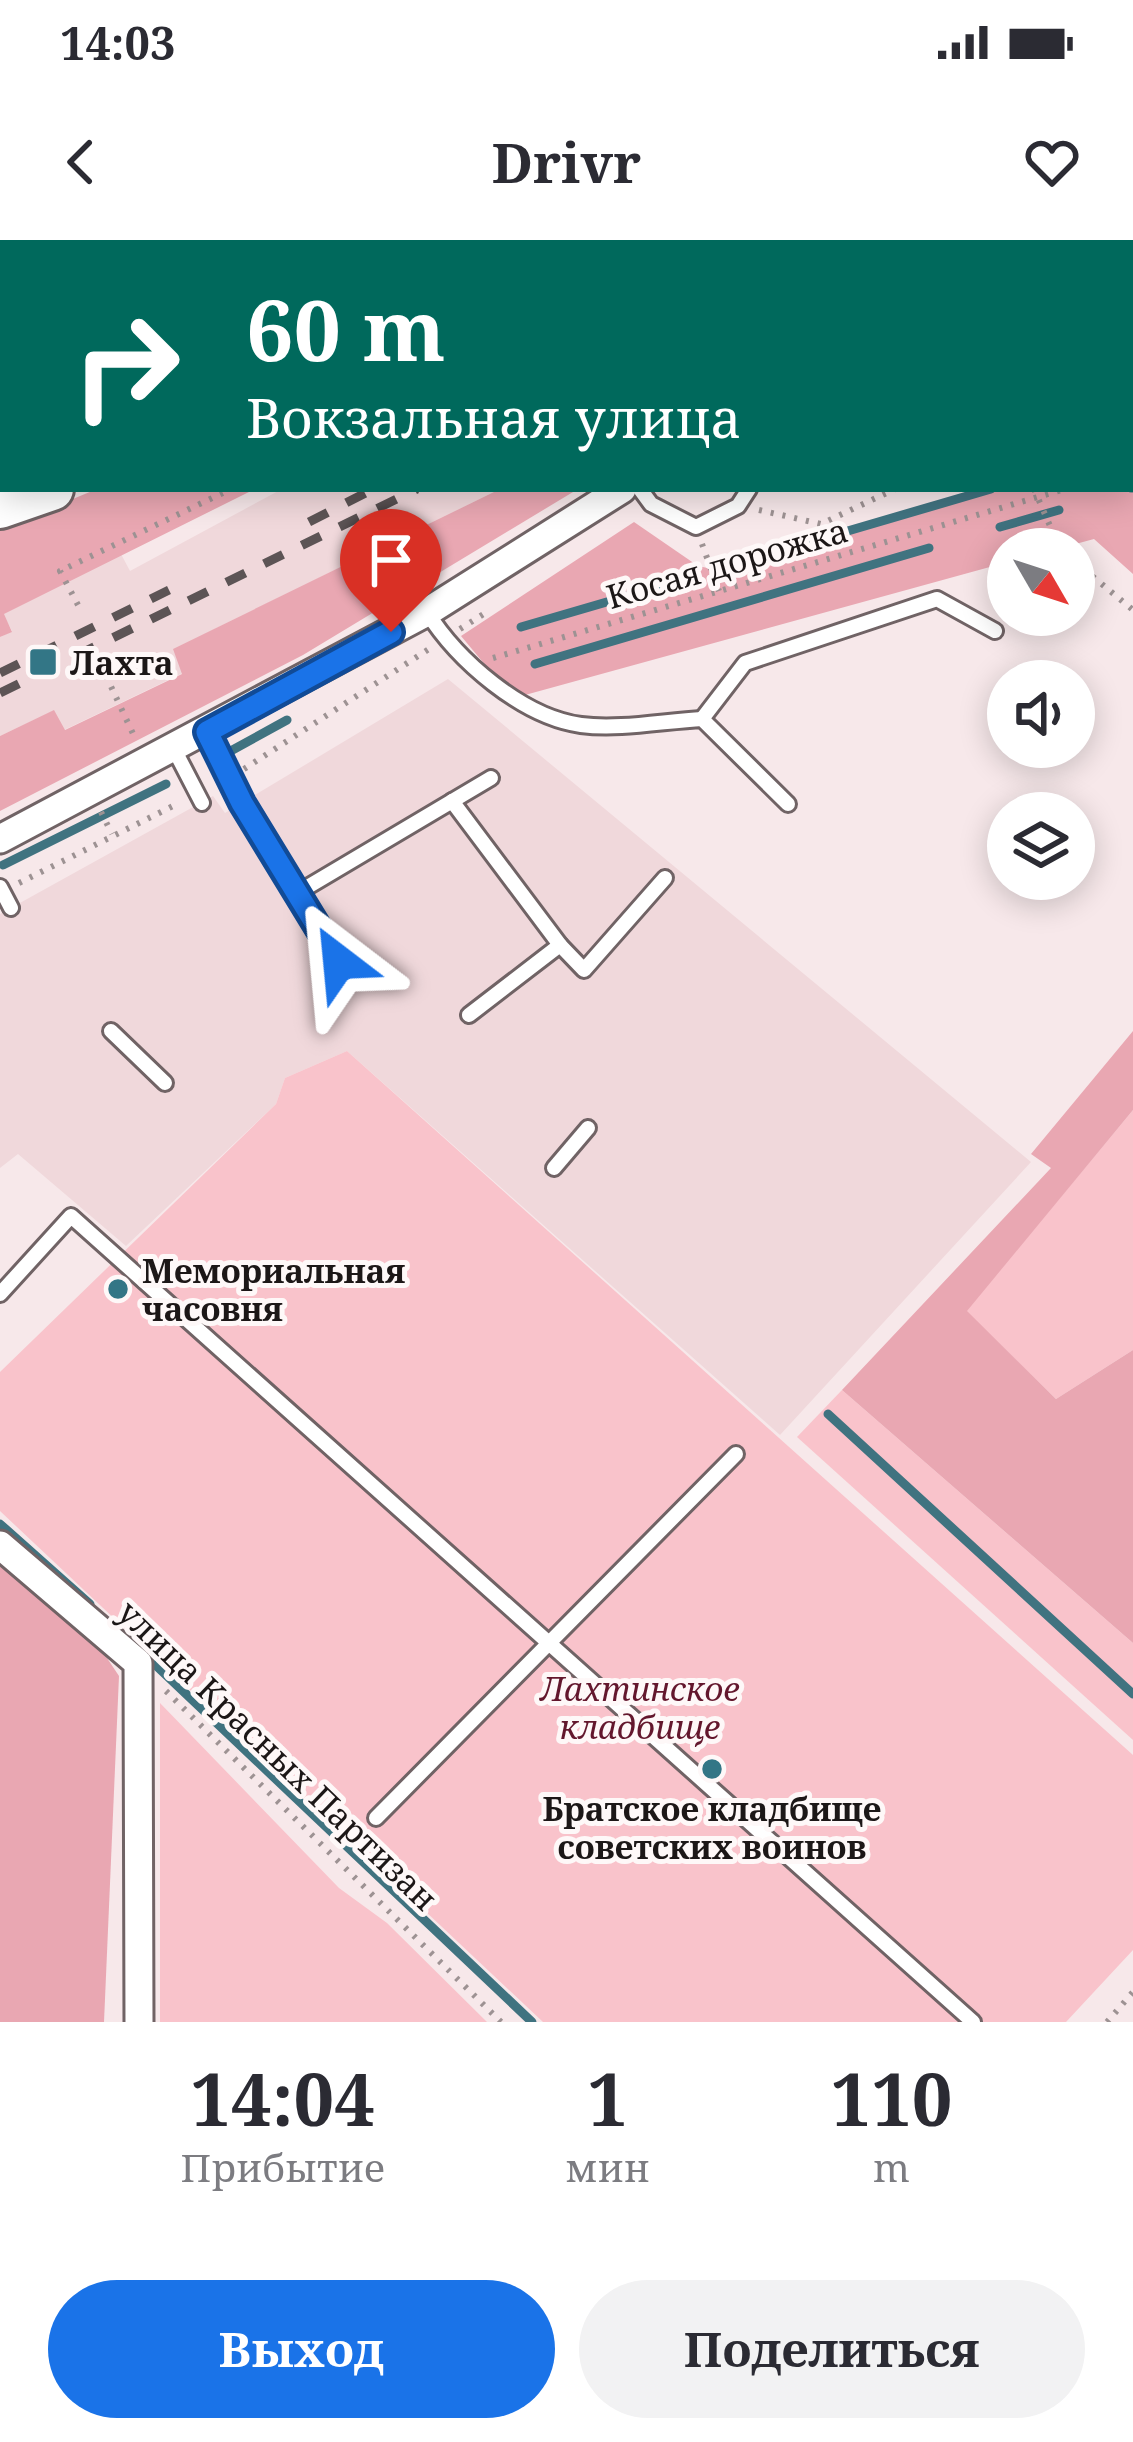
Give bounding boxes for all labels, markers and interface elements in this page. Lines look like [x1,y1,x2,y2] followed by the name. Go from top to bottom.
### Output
[60,12,175,73] text: 14:03
[492,125,641,199] text: Drivr
[48,129,114,195] icon: back
[1019,129,1085,195] icon: heart
[246,271,446,386] text: 60 m
[48,288,204,444] icon: right
[246,380,742,454] text: Вокзальная улица
[601,507,853,619] street label: Косая дорожка
[340,509,442,632] pin
[358,527,424,593] icon: arrive
[987,528,1095,636] north arrow
[987,528,1095,900] map controls
[70,640,174,685] place label: Лахта
[27,646,59,678] marker: Лахта
[987,660,1095,768] button: sound
[987,792,1095,900] button: layers
[276,899,402,1025] position arrow
[142,1248,405,1331] place label: Мемориальная часовня
[105,1276,131,1302] marker: Мемориальная часовня
[108,1590,448,1920] street label: улица Красных Партизан
[538,1666,740,1749] park label: Лахтинское кладбище
[699,1756,725,1782] marker: Братское кладбище советских воинов
[543,1786,881,1869] place label: Братское кладбище советских воинов
[190,2049,375,2147] text: 14:04
[587,2049,628,2147] text: 1
[830,2049,953,2147] text: 110
[180,2140,385,2193] text: Прибытие
[565,2140,650,2193] text: мин
[873,2140,910,2193] text: m
[48,2280,555,2418] button: Выход
[579,2280,1085,2418] button: Поделиться

